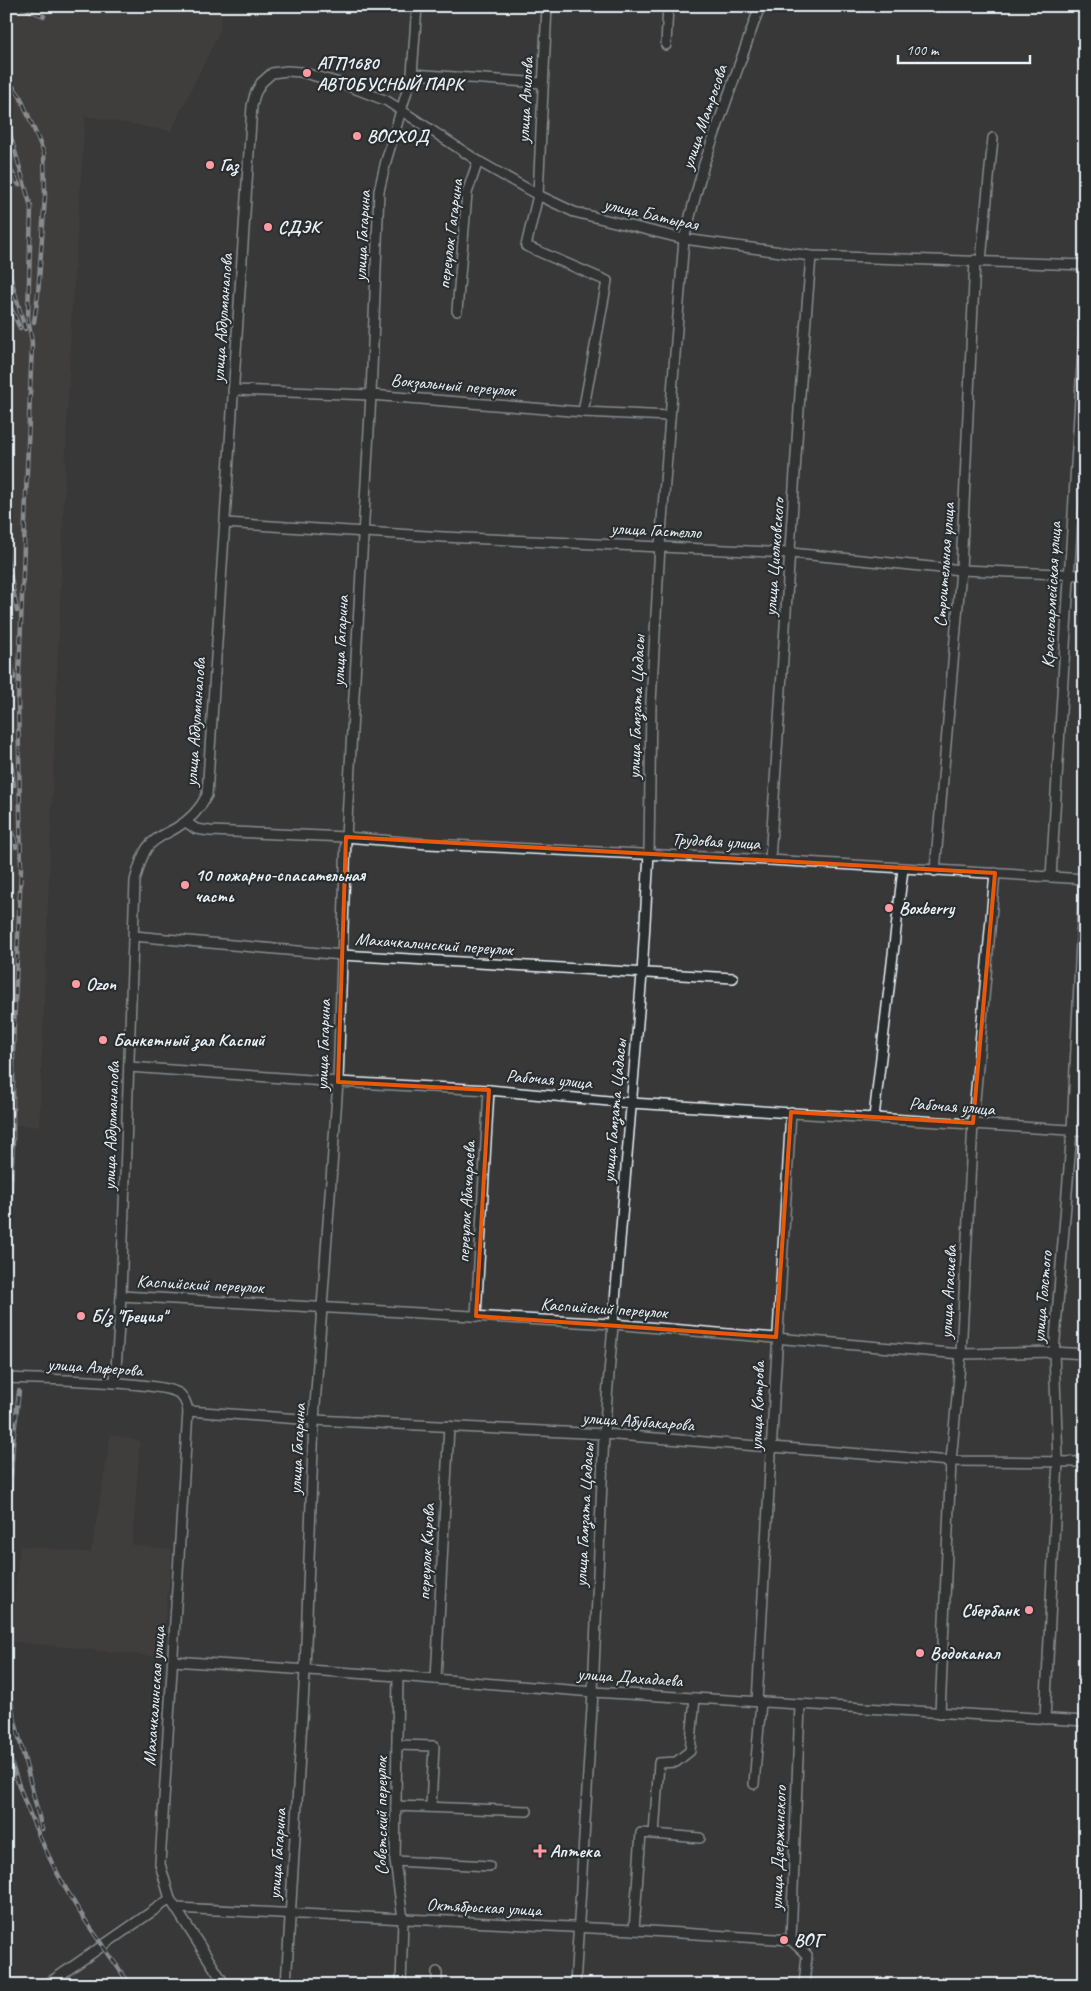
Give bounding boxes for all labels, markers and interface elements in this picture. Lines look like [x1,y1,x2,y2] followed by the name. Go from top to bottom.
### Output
[898,32,1031,64] scale bar
[906,41,940,60] text: 100 m
[317,52,467,95] place label: АТП1680 АВТОБУСНЫЙ ПАРК
[512,55,538,145] street label: улица Алилова
[676,61,733,173] street label: улица Матросова
[301,67,313,79] marker: АТП1680 АВТОБУСНЫЙ ПАРК
[367,125,430,147] place label: ВОСХОД
[351,130,363,142] marker: ВОСХОД
[220,154,240,177] place label: Газ
[204,159,216,171] marker: Газ
[432,176,468,290] street label: переулок Гагарина
[349,189,375,283] street label: улица Гагарина
[601,192,702,236] street label: улица Батырая
[278,216,323,238] place label: СДЭК
[262,221,274,233] marker: СДЭК
[206,251,238,384] street label: улица Абдулманапова
[390,369,519,403] street label: Вокзальный переулок
[759,496,789,618] street label: улица Циолковского
[929,500,959,628] street label: Строительная улица
[609,517,703,543] street label: улица Гастелло
[1036,520,1066,668] street label: Красноармейская улица
[327,594,353,688] street label: улица Гагарина
[622,633,651,780] street label: улица Гамзата Цадасы
[179,655,211,788] street label: улица Абдулманапова
[671,828,762,854] street label: Трудовая улица
[195,864,367,907] place label: 10 пожарно-спасательная часть
[179,879,191,891] marker: 10 пожарно-спасательная часть
[899,897,956,919] place label: Boxberry
[883,902,895,914] marker: Boxberry
[354,928,516,961] street label: Махачкалинский переулок
[86,973,117,995] place label: Ozon
[70,978,82,990] marker: Ozon
[310,998,336,1092] street label: улица Гагарина
[113,1029,266,1052] place label: Банкетный зал Каспий
[97,1034,109,1046] marker: Банкетный зал Каспий
[597,1037,632,1185] street label: улица Гамзата Цадасы
[98,1059,124,1192] street label: улица Абдулманапова
[505,1064,594,1094] street label: Рабочая улица
[908,1092,997,1120] street label: Рабочая улица
[452,1139,480,1263] street label: переулок Абачараева
[935,1244,961,1340] street label: улица Агасиева
[1027,1249,1057,1345] street label: улица Толстого
[136,1270,266,1298] street label: Каспийский переулок
[540,1293,670,1324] street label: Каспийский переулок
[91,1305,170,1328] place label: Б/з "Греция"
[75,1310,87,1322] marker: Б/з "Греция"
[46,1353,145,1381] street label: улица Алферова
[744,1359,770,1452] street label: улица Котрова
[284,1402,310,1496] street label: улица Гагарина
[580,1406,696,1436] street label: улица Абубакарова
[569,1441,600,1588] street label: улица Гамзата Цадасы
[412,1502,440,1601] street label: переулок Кирова
[962,1599,1021,1621] place label: Сбербанк
[1023,1604,1035,1616] marker: Сбербанк
[138,1624,170,1767] street label: Махачкалинская улица
[930,1642,1001,1664] place label: Водоканал
[914,1647,926,1659] marker: Водоканал
[576,1662,685,1692] street label: улица Дахадаева
[370,1754,392,1875] street label: Советский переулок
[765,1784,791,1912] street label: улица Дзержинского
[263,1807,291,1901] street label: улица Гагарина
[550,1840,601,1862] place label: Аптека
[534,1845,546,1857] marker: Аптека
[426,1893,544,1921] street label: Октябрьская улица
[794,1929,826,1951] place label: ВОГ
[778,1934,790,1946] marker: ВОГ

